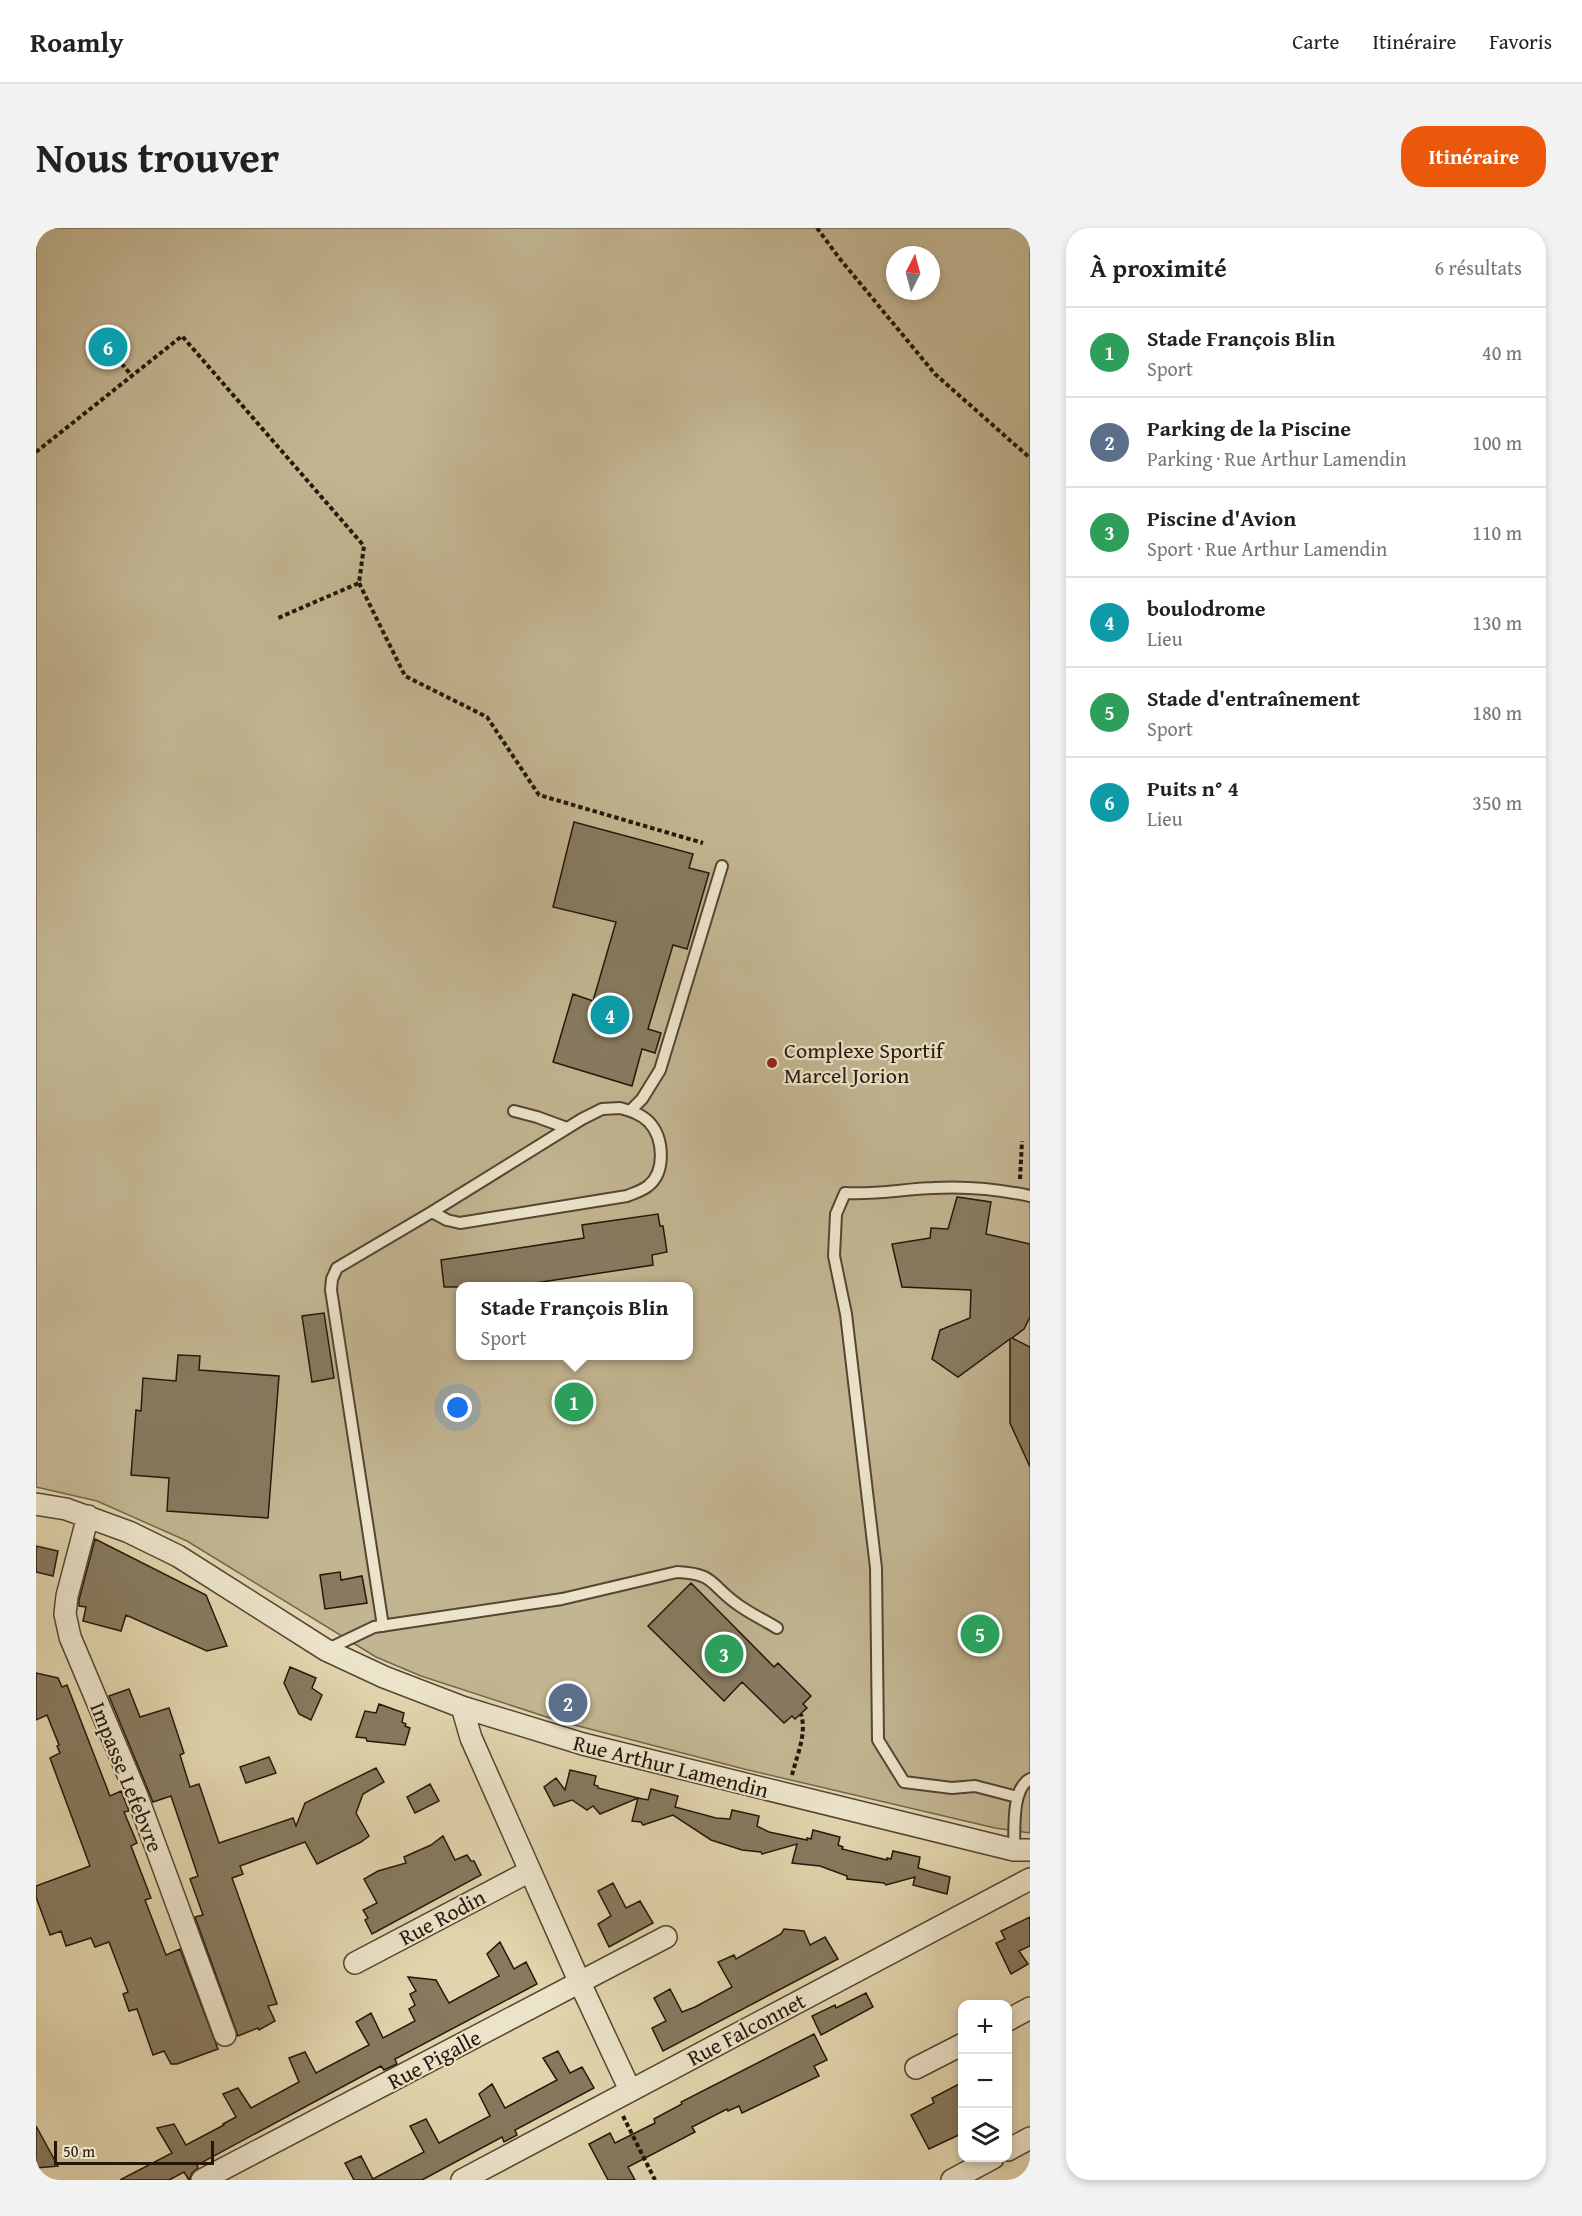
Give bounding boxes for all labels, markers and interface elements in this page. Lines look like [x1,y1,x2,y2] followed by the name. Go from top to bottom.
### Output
[30,21,124,62] text: Roamly
[1292,26,1339,57] text: Carte
[1372,26,1456,57] text: Itinéraire
[1489,26,1552,57] text: Favoris
[36,126,279,187] text: Nous trouver
[1401,126,1546,187] button: Itinéraire
[886,246,940,300] north arrow
[1090,248,1227,287] text: À proximité
[1434,253,1522,282] text: 6 résultats
[1147,322,1335,354] text: Stade François Blin
[88,324,128,370] pin: 6
[1104,338,1115,367] text: 1
[1482,338,1522,367] text: 40 m
[1147,354,1193,383] text: Sport
[1147,412,1351,444] text: Parking de la Piscine
[1104,428,1115,457] text: 2
[1472,428,1522,457] text: 100 m
[1147,444,1406,473] text: Parking · Rue Arthur Lamendin
[1147,502,1296,534] text: Piscine d'Avion
[1104,518,1115,547] text: 3
[1472,518,1522,547] text: 110 m
[1147,534,1387,563] text: Sport · Rue Arthur Lamendin
[1147,592,1266,624] text: boulodrome
[1104,608,1115,637] text: 4
[1472,608,1522,637] text: 130 m
[1147,624,1183,653] text: Lieu
[1147,682,1360,714] text: Stade d'entraînement
[1104,698,1115,727] text: 5
[1472,698,1522,727] text: 180 m
[1147,714,1193,743] text: Sport
[1147,772,1239,804] text: Puits n° 4
[1104,788,1115,817] text: 6
[1472,788,1522,817] text: 350 m
[1147,804,1183,833] text: Lieu
[590,992,630,1038] pin: 4
[784,1034,946,1091] place label: Complexe Sportif Marcel Jorion
[765,1056,779,1070] marker: Complexe Sportif Marcel Jorion
[456,1282,693,1360] popup
[480,1291,669,1323] text: Stade François Blin
[480,1323,526,1352] text: Sport
[554,1380,594,1424] pin: 1
[443,1393,472,1422] your location
[960,1612,1000,1656] pin: 5
[704,1632,744,1676] pin: 3
[548,1680,588,1726] pin: 2
[82,1697,172,1857] street label: Impasse Lefebvre
[570,1726,773,1806] street label: Rue Arthur Lamendin
[393,1881,492,1953] street label: Rue Rodin
[681,1984,811,2074] street label: Rue Falconnet
[958,2000,1012,2162] map controls
[958,2000,1012,2054] button: +
[382,2021,486,2097] street label: Rue Pigalle
[958,2054,1012,2108] button: −
[958,2108,1012,2162] button: layers
[54,2138,214,2166] scale bar
[63,2139,95,2163] text: 50 m

